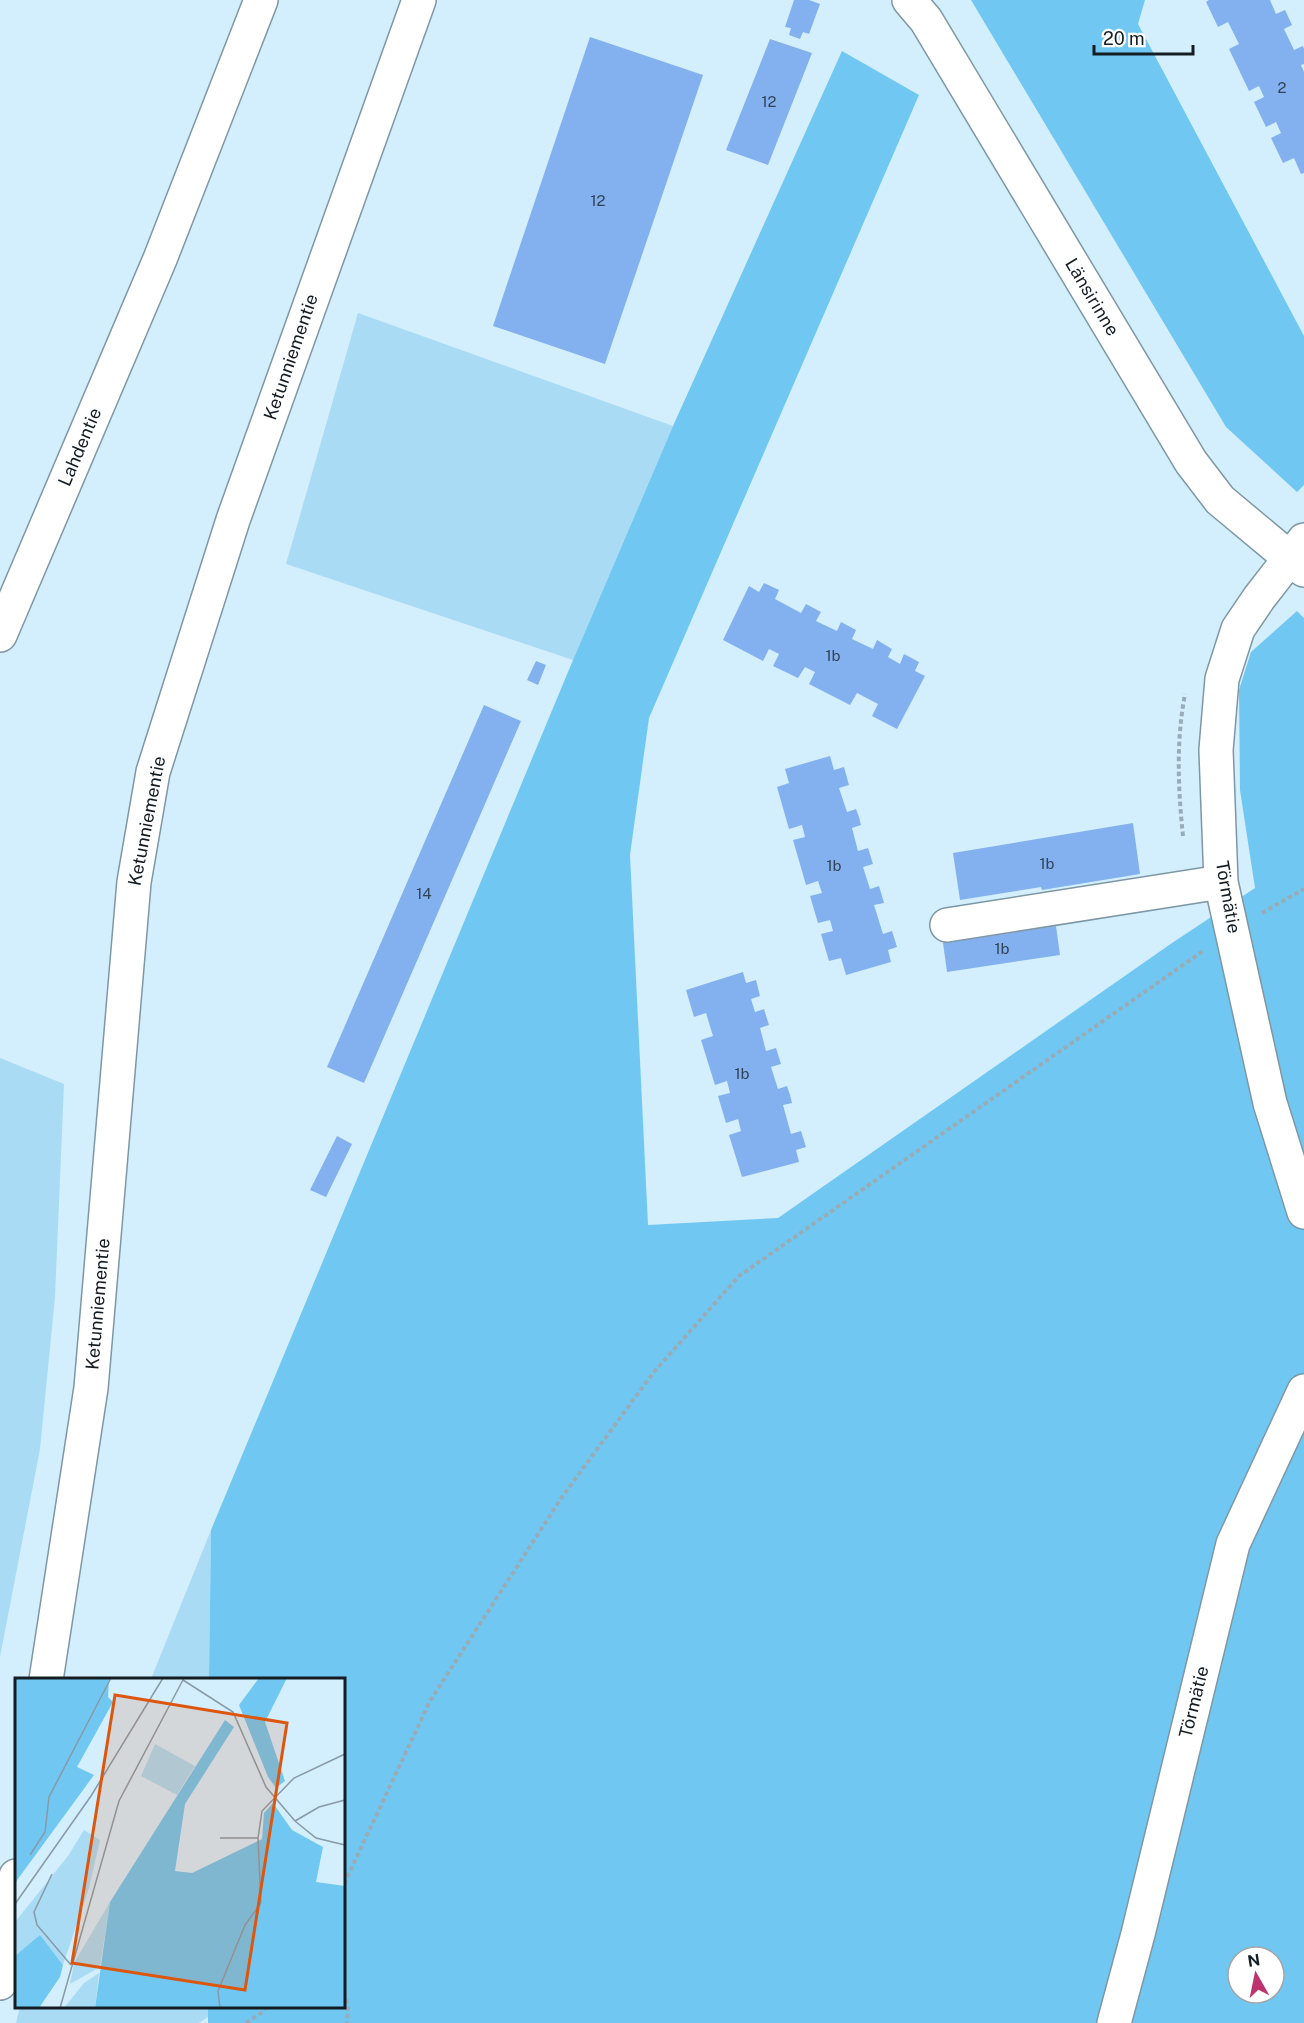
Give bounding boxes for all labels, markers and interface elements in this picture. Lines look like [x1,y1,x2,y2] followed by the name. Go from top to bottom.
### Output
[1094,18,1193,56] scale bar
[1103,28,1145,49] text: 20 m
[1278,79,1287,96] house number: 2
[761,93,777,110] house number: 12
[590,192,606,209] house number: 12
[1061,254,1124,339] street label: Länsirinne
[259,291,322,423] street label: Ketunniementie
[54,404,105,489] street label: Lahdentie
[825,647,841,664] house number: 1b
[124,754,169,888] street label: Ketunniementie
[1039,855,1055,872] house number: 1b
[826,857,842,874] house number: 1b
[1212,859,1245,935] street label: Törmätie
[416,885,432,902] house number: 14
[994,940,1010,957] house number: 1b
[734,1065,750,1082] house number: 1b
[81,1237,114,1371] street label: Ketunniementie
[1174,1664,1213,1740] street label: Törmätie
[15,1678,345,2008] inset map
[1226,1945,1286,2005] north arrow
[1246,1950,1261,1971] text: N

